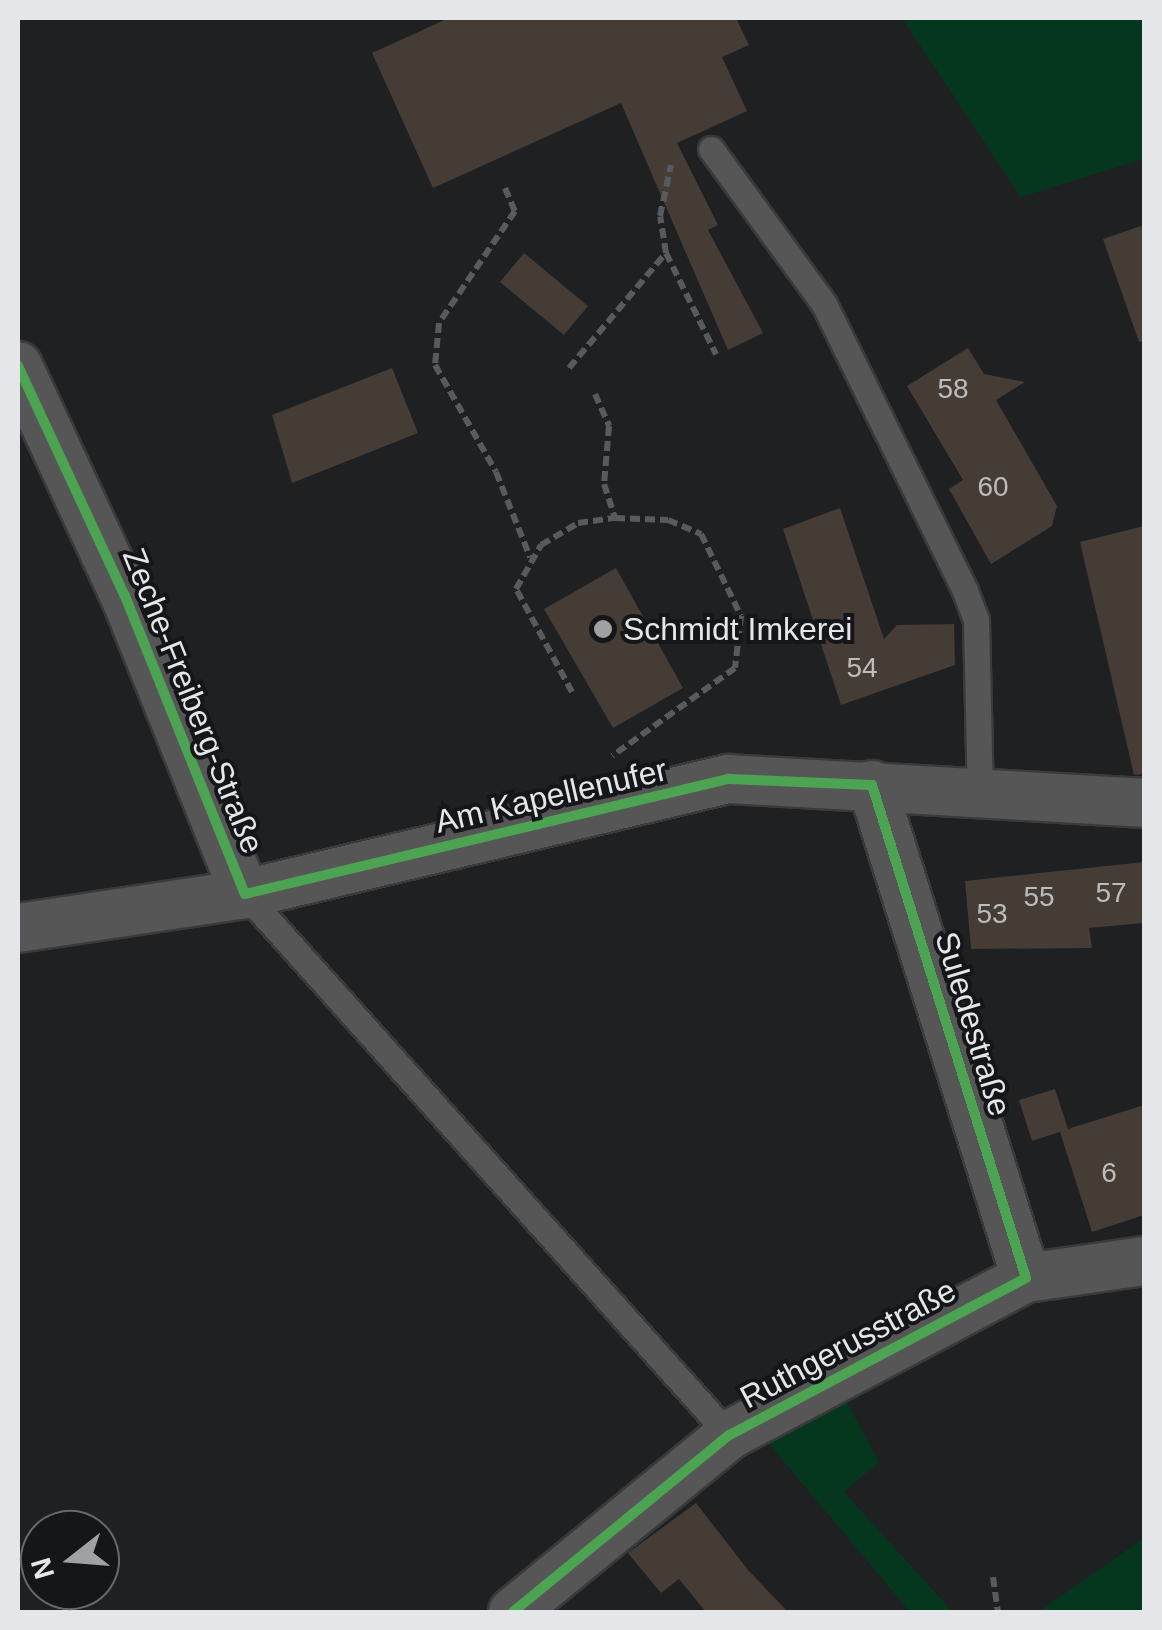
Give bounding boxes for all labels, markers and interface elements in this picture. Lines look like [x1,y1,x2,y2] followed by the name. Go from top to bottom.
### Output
[937,372,969,406] house number: 58
[977,470,1009,504] house number: 60
[114,543,272,859] street label: Zeche-Freiberg-Straße
[623,610,852,648] place label: Schmidt Imkerei
[592,618,614,640] marker: Schmidt Imkerei
[846,651,878,685] house number: 54
[431,751,671,841] street label: Am Kapellenufer
[1095,876,1127,910] house number: 57
[1023,880,1055,914] house number: 55
[976,897,1008,931] house number: 53
[927,927,1019,1121] street label: Suledestraße
[1101,1156,1117,1190] house number: 6
[734,1271,962,1417] street label: Ruthgerusstraße
[20,1510,120,1610] north arrow
[25,1554,61,1583] text: N

